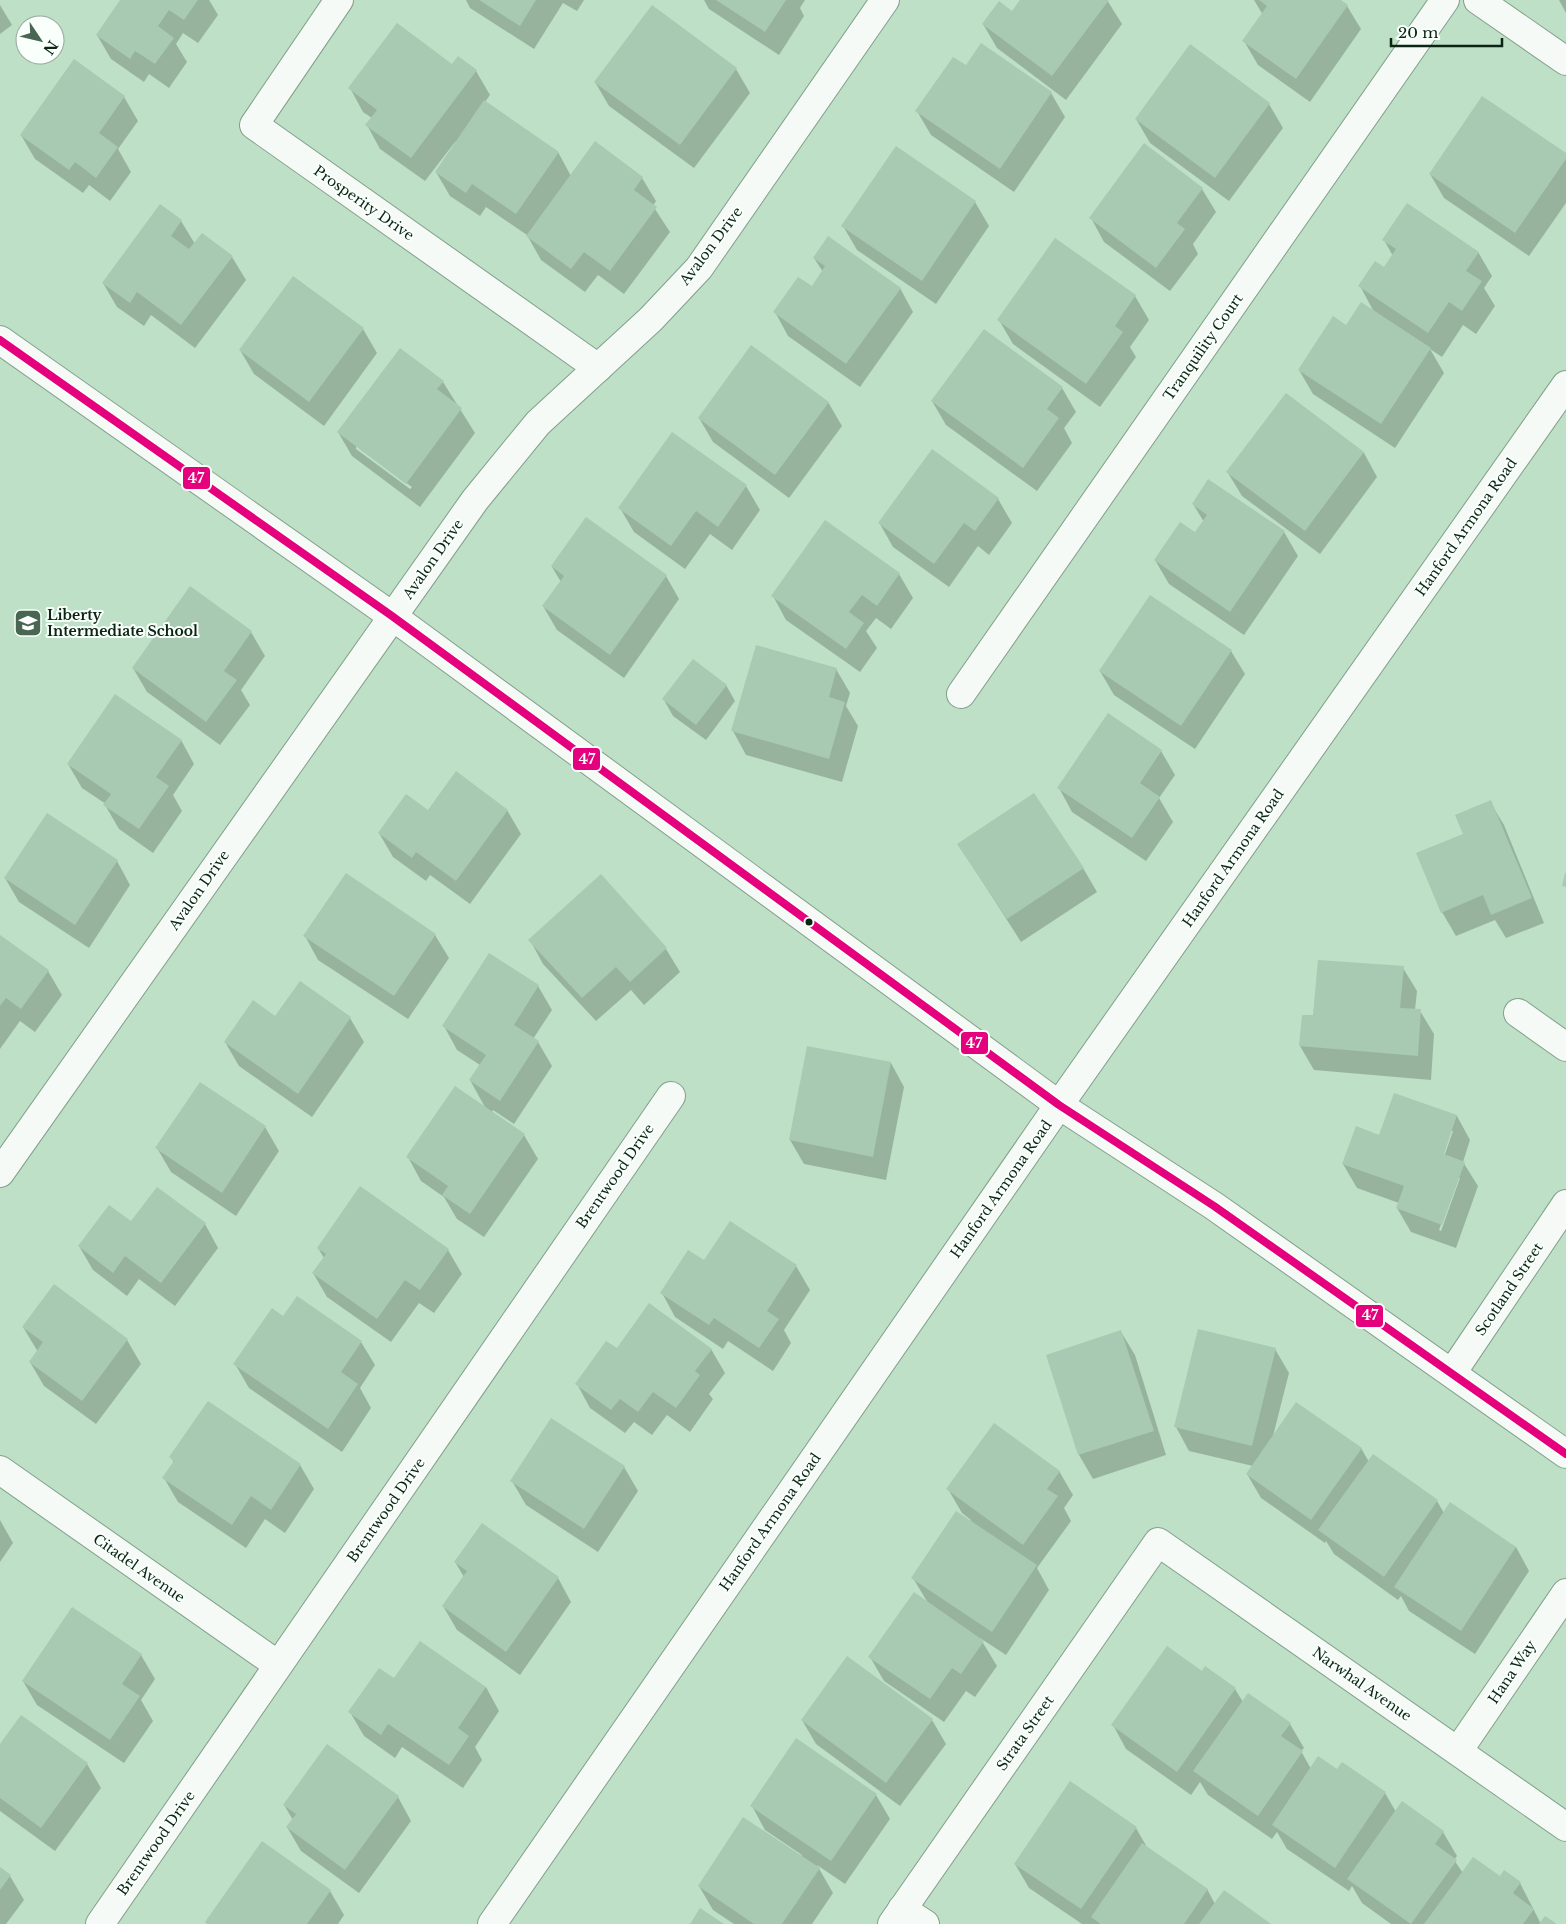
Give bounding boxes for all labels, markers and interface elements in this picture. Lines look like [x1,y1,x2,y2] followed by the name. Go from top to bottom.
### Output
[15,15,65,65] north arrow
[1391,15,1502,47] scale bar
[1398,23,1438,42] text: 20 m
[39,37,62,58] text: N
[310,162,418,244] street label: Prosperity Drive
[675,203,746,290] street label: Avalon Drive
[1159,289,1247,404] street label: Tranquility Court
[1411,454,1521,600] street label: Hanford Armona Road
[182,466,211,490] line badge: 47
[188,469,205,487] text: 47
[398,516,467,603] street label: Avalon Drive
[47,606,198,640] place label: Liberty Intermediate School
[13,608,43,638] school or university icon: Liberty Intermediate School
[572,747,601,771] line badge: 47
[579,750,596,768] text: 47
[1178,785,1288,931] street label: Hanford Armona Road
[164,847,233,934] street label: Avalon Drive
[804,917,814,927] unlabelled marker
[960,1031,989,1055] line badge: 47
[966,1034,983,1052] text: 47
[946,1116,1056,1262] street label: Hanford Armona Road
[572,1120,658,1232] street label: Brentwood Drive
[1471,1238,1547,1339] street label: Scotland Street
[1355,1304,1384,1328] line badge: 47
[1362,1306,1379,1324] text: 47
[715,1449,825,1595] street label: Hanford Armona Road
[343,1454,429,1566] street label: Brentwood Drive
[90,1530,188,1606] street label: Citadel Avenue
[1484,1637,1540,1707] street label: Hana Way
[1309,1643,1415,1725] street label: Narwhal Avenue
[992,1691,1058,1774] street label: Strata Street
[113,1787,199,1899] street label: Brentwood Drive

